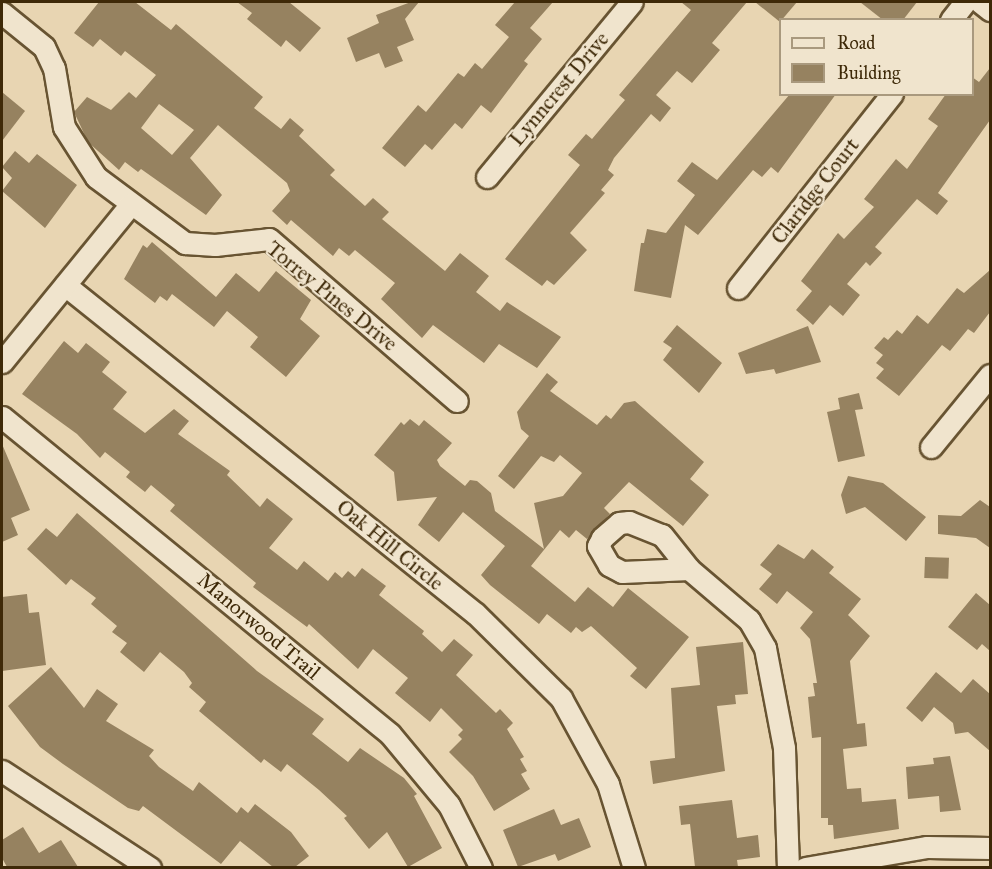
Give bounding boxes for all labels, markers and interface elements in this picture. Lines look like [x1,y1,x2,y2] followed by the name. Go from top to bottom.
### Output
[779,18,974,96] legend
[504,27,614,151] street label: Lynncrest Drive
[837,32,875,54] text: Road
[837,62,900,84] text: Building
[766,133,864,249] street label: Claridge Court
[262,236,402,356] street label: Torrey Pines Drive
[332,494,448,596] street label: Oak Hill Circle
[192,567,326,685] street label: Manorwood Trail

